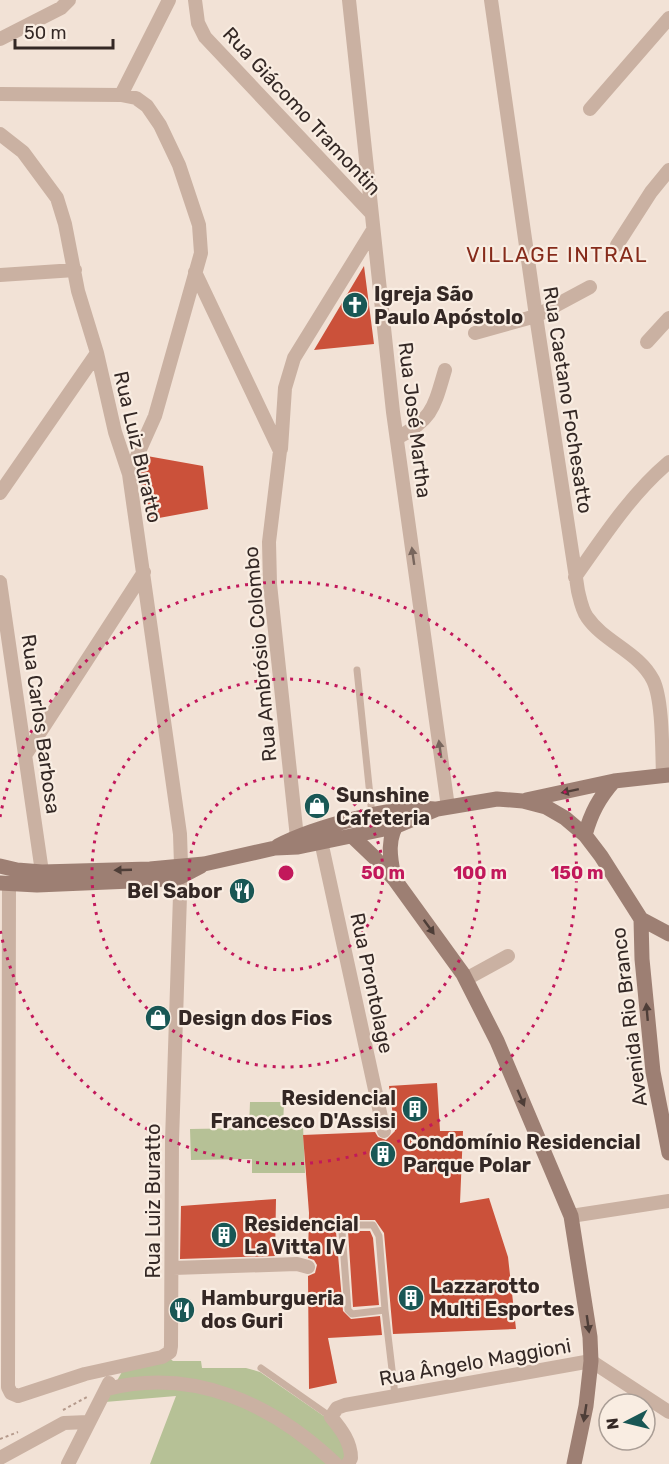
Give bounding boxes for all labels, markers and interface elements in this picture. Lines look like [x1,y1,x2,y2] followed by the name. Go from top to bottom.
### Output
[15,12,112,50] scale bar
[24,22,67,44] text: 50 m
[218,22,386,200] street label: Rua Giácomo Tramontin
[466,242,648,267] district label: VILLAGE INTRAL
[374,282,523,329] place label: Igreja São Paulo Apóstolo
[538,285,598,515] street label: Rua Caetano Fochesatto
[340,290,370,320] church icon: Igreja São Paulo Apóstolo
[394,341,436,499] street label: Rua José Martha
[109,369,167,525] street label: Rua Luiz Buratto
[239,545,281,763] street label: Rua Ambrósio Colombo
[409,547,418,566] one-way arrow
[17,633,65,815] street label: Rua Carlos Barbosa
[435,740,445,759] one-way arrow
[336,783,430,830] place label: Sunshine Cafeteria
[561,786,579,796] one-way arrow
[302,791,332,821] shop icon: Sunshine Cafeteria
[361,862,405,884] text: 50 m
[453,862,507,884] text: 100 m
[550,862,604,884] text: 150 m
[276,863,296,883] centre of rings
[113,865,132,874] one-way arrow
[227,876,257,906] restaurant icon: Bel Sabor
[127,879,222,903] place label: Bel Sabor
[345,911,399,1055] street label: Rua Prontolage
[423,919,435,935] one-way arrow
[606,926,652,1108] street label: Avenida Rio Branco
[143,1003,173,1033] shop icon: Design dos Fios
[642,1003,652,1022] one-way arrow
[178,1006,332,1030] place label: Design dos Fios
[210,1086,396,1133] place label: Residencial Francesco D'Assisi
[517,1090,526,1107] one-way arrow
[400,1094,430,1124] building icon: Residencial Francesco D'Assisi
[141,1124,165,1278] street label: Rua Luiz Buratto
[403,1130,641,1177] place label: Condomínio Residencial Parque Polar
[368,1139,398,1169] building icon: Condomínio Residencial Parque Polar
[244,1212,359,1259] place label: Residencial La Vitta IV
[209,1220,239,1250] building icon: Residencial La Vitta IV
[430,1274,574,1321] place label: Lazzarotto Multi Esportes
[396,1283,426,1313] building icon: Lazzarotto Multi Esportes
[201,1286,344,1333] place label: Hamburgueria dos Guri
[167,1295,197,1325] restaurant icon: Hamburgueria dos Guri
[584,1314,593,1333] one-way arrow
[377,1333,573,1391] street label: Rua Ângelo Maggioni
[597,1392,657,1452] north arrow
[580,1404,589,1423] one-way arrow
[602,1417,623,1431] text: N

